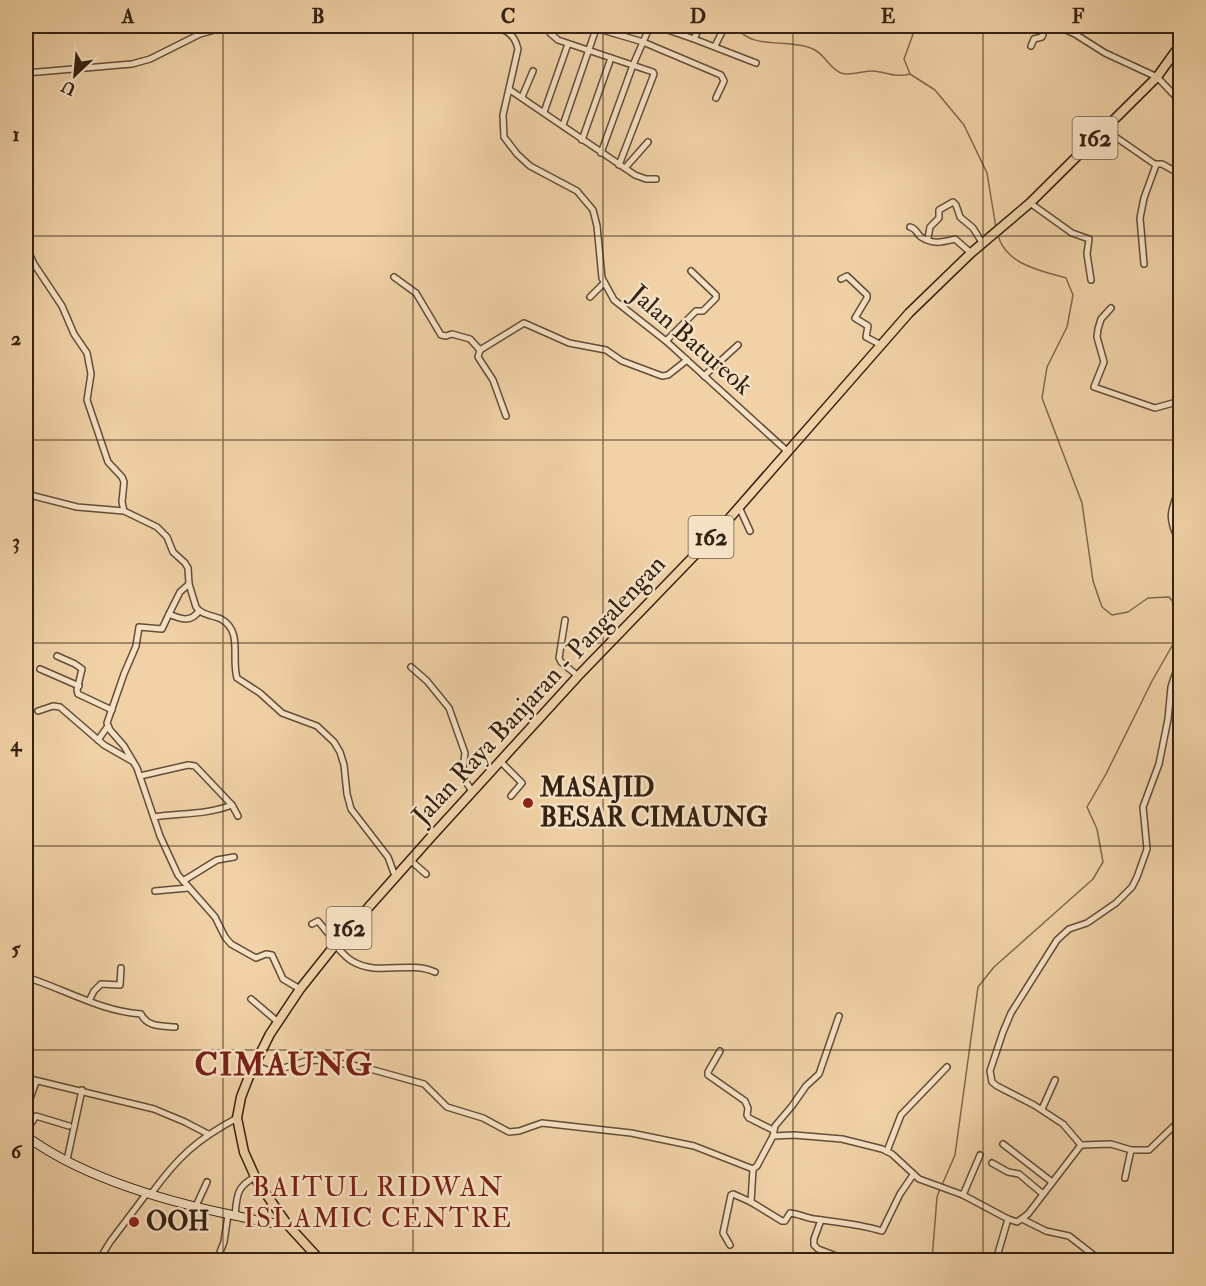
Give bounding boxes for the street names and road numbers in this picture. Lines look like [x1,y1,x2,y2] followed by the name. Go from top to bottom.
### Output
[1072,117,1118,159] road number: 162
[622,277,759,402] street label: Jalan Batureok
[688,516,734,558] road number: 162
[405,549,672,832] street label: Jalan Raya Banjaran - Pangalengan
[326,907,372,949] road number: 162

